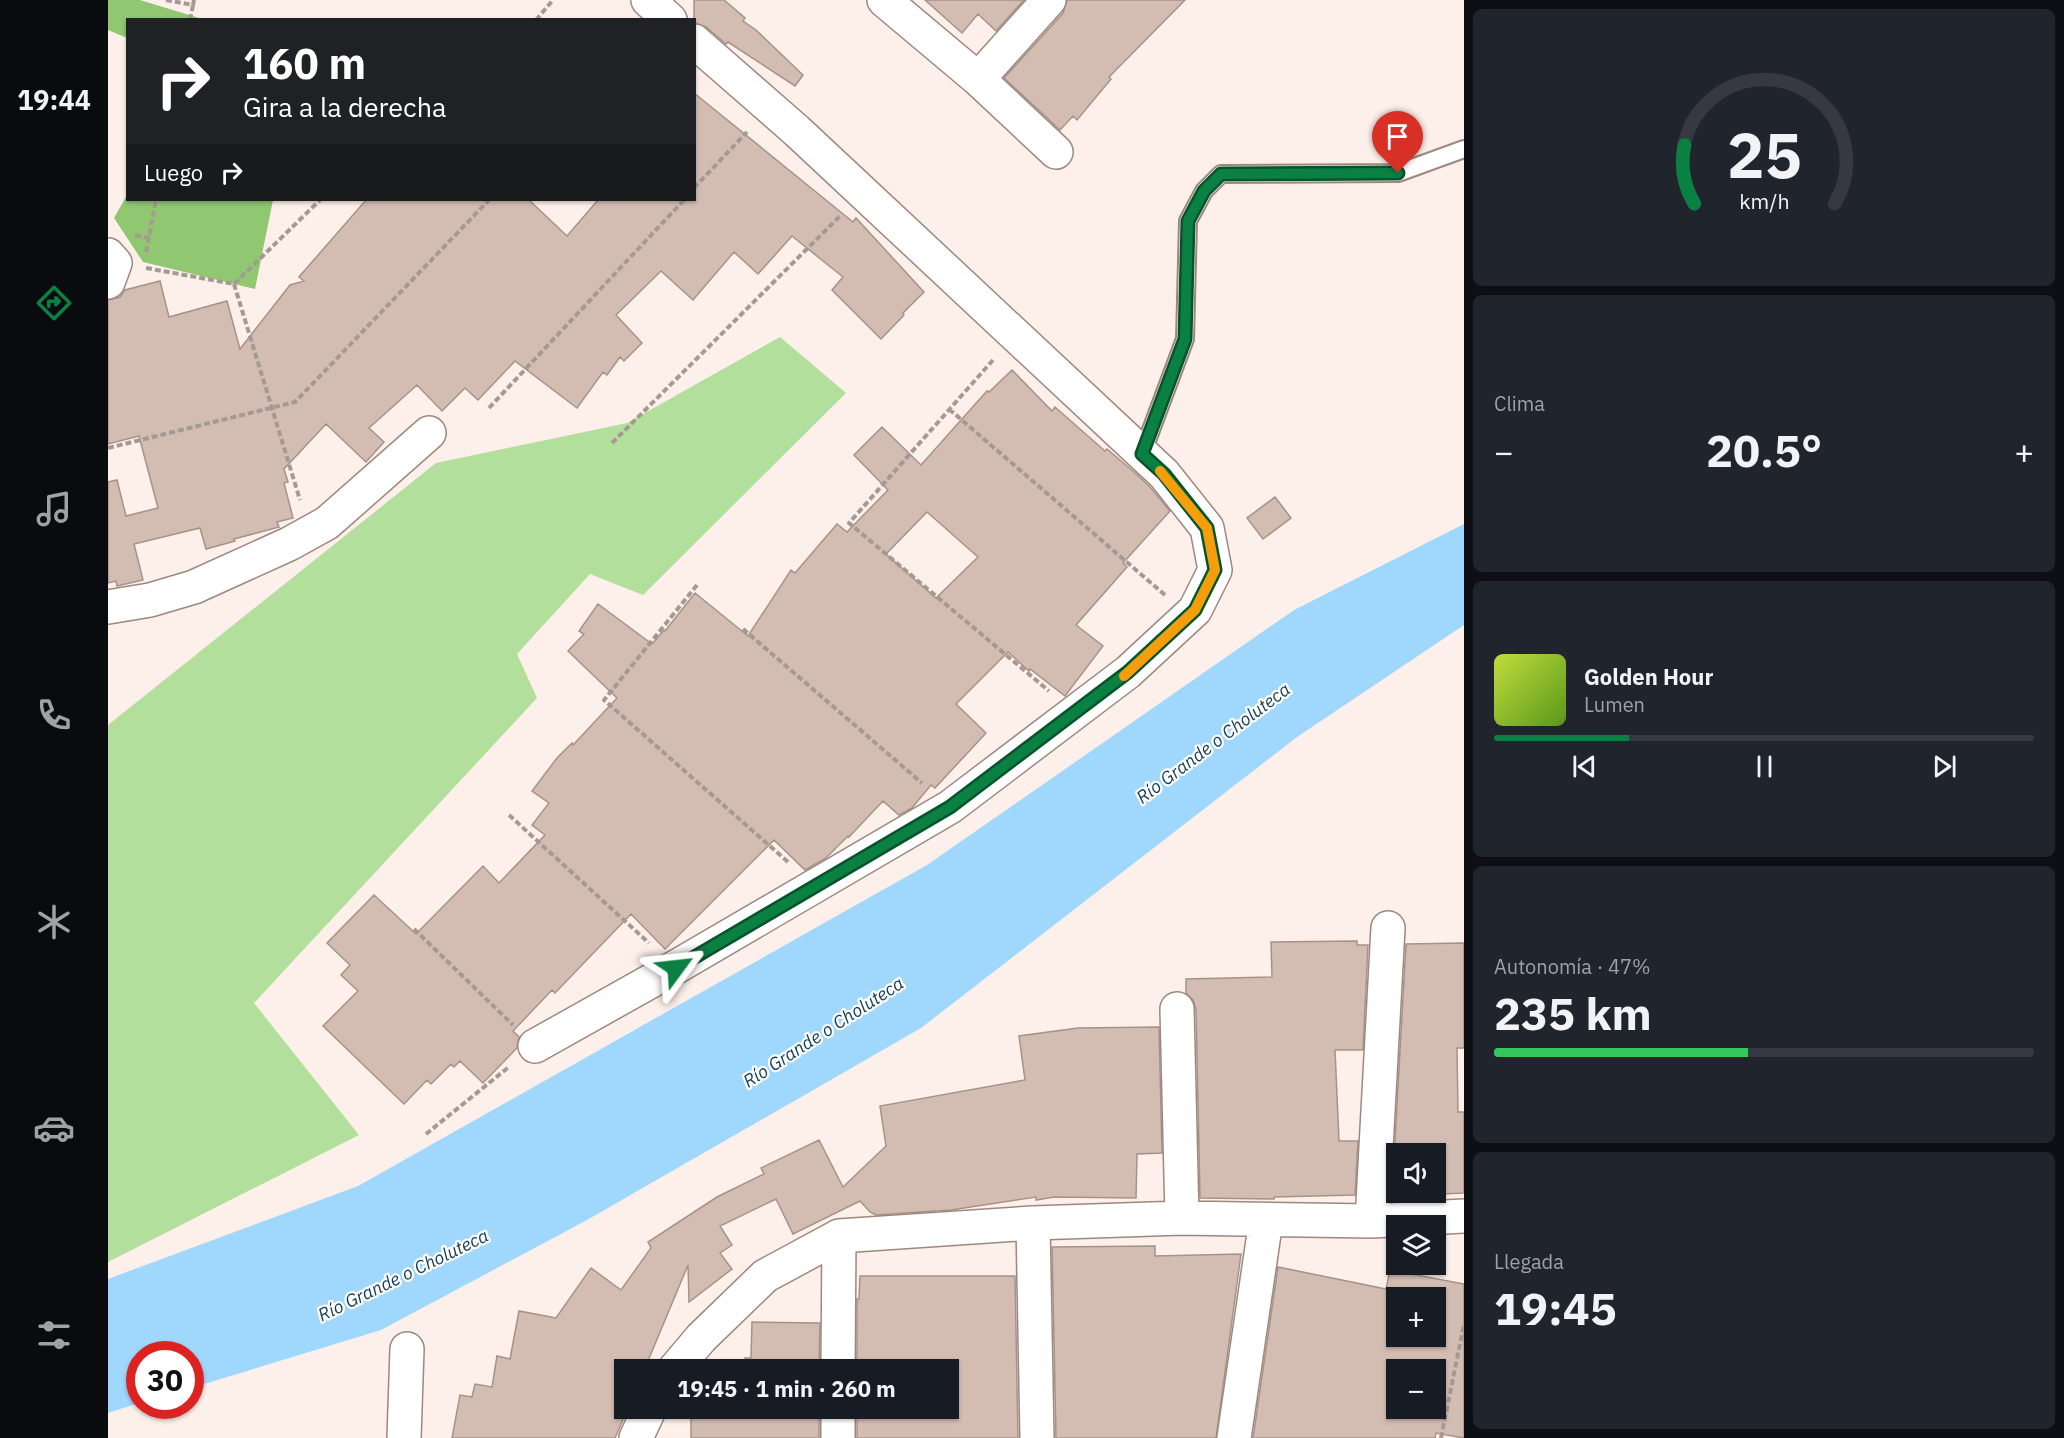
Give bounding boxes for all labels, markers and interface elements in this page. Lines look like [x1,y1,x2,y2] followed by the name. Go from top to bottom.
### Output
[243,36,366,91] text: 160 m
[144,42,222,120] icon: right
[17,82,91,117] text: 19:44
[243,89,446,124] text: Gira a la derecha
[1372,111,1423,173] pin
[1727,115,1801,196] text: 25
[1381,120,1414,153] icon: arrive
[215,156,248,189] icon: right
[144,158,203,187] text: Luego
[1739,188,1789,216] text: km/h
[33,282,75,324] icon: directions
[1494,390,1545,417] text: Clima
[1706,421,1822,479] text: 20.5°
[1494,430,1514,473] text: −
[2014,430,2034,473] text: +
[33,488,75,530] icon: music
[1584,662,1713,691] text: Golden Hour
[1131,678,1295,808] water label: Río Grande o Choluteca
[1584,691,1645,718] text: Lumen
[33,694,75,736] icon: phone
[1568,750,1601,783] icon: previous
[1748,750,1781,783] icon: pause
[1928,750,1961,783] icon: next
[33,901,75,943] icon: climate
[644,936,708,1000] position arrow
[1494,953,1651,980] text: Autonomía · 47%
[738,971,908,1093] water label: Río Grande o Choluteca
[1494,984,1652,1042] text: 235 km
[33,1107,75,1149] icon: car
[1386,1143,1446,1419] map controls
[1386,1143,1446,1203] button: sound
[1386,1215,1446,1275] button: layers
[314,1224,492,1326] water label: Río Grande o Choluteca
[1494,1248,1564,1275] text: Llegada
[1494,1279,1617,1337] text: 19:45
[1386,1287,1446,1347] button: +
[33,1314,75,1356] icon: filters
[126,1341,204,1419] speed limit sign: 30
[1386,1359,1446,1419] button: −
[677,1374,896,1403] text: 19:45 · 1 min · 260 m

